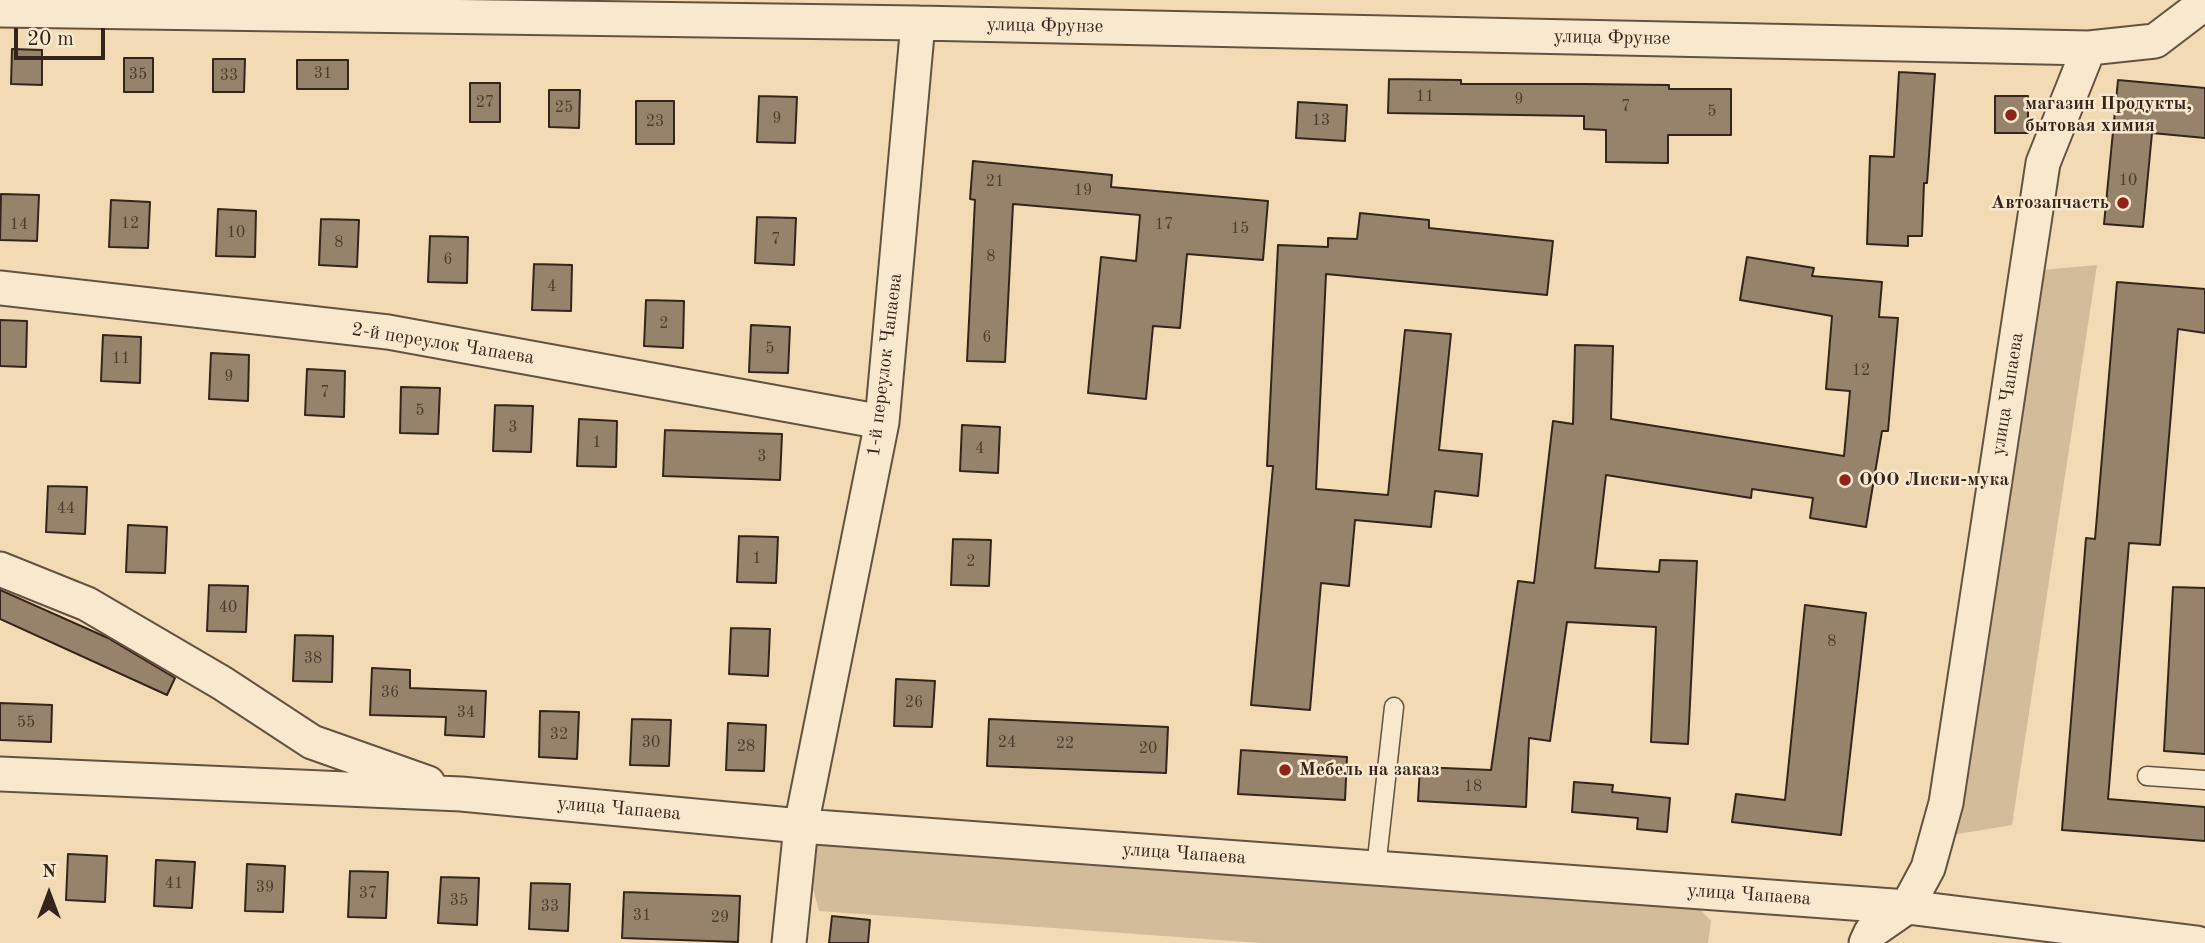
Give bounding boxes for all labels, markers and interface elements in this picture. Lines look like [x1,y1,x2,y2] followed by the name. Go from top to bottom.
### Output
[18,14,108,58] scale bar
[986,14,1104,38] street label: улица Фрунзе
[1553,26,1671,50] street label: улица Фрунзе
[27,29,74,50] text: 20 m
[314,64,332,84] house number: 31
[129,65,147,85] house number: 35
[220,66,238,86] house number: 33
[1416,87,1434,107] house number: 11
[1514,90,1524,110] house number: 9
[476,93,494,113] house number: 27
[2025,93,2192,137] place label: магазин Продукты, бытовая химия
[1621,97,1631,117] house number: 7
[555,98,573,118] house number: 25
[1707,102,1717,122] house number: 5
[2003,107,2019,123] marker: магазин Продукты, бытовая химия
[772,109,782,129] house number: 9
[1312,111,1330,131] house number: 13
[646,112,664,132] house number: 23
[2119,171,2137,191] house number: 10
[986,172,1004,192] house number: 21
[1074,181,1092,201] house number: 19
[1991,192,2109,214] place label: Автозапчасть
[2115,195,2131,211] marker: Автозапчасть
[121,214,139,234] house number: 12
[10,215,28,235] house number: 14
[1155,215,1173,235] house number: 17
[1231,219,1249,239] house number: 15
[227,223,245,243] house number: 10
[771,230,781,250] house number: 7
[334,233,344,253] house number: 8
[986,247,996,267] house number: 8
[443,250,453,270] house number: 6
[862,272,908,458] street label: 1-й переулок Чапаева
[547,277,557,297] house number: 4
[659,314,669,334] house number: 2
[350,318,536,370] street label: 2-й переулок Чапаева
[982,328,992,348] house number: 6
[1987,331,2029,457] street label: улица Чапаева
[765,339,775,359] house number: 5
[112,349,130,369] house number: 11
[1852,361,1870,381] house number: 12
[224,367,234,387] house number: 9
[320,383,330,403] house number: 7
[415,401,425,421] house number: 5
[508,418,518,438] house number: 3
[592,433,602,453] house number: 1
[975,439,985,459] house number: 4
[757,447,767,467] house number: 3
[1859,469,2009,491] place label: ООО Лиски-мука
[1837,472,1853,488] marker: ООО Лиски-мука
[57,499,75,519] house number: 44
[752,549,762,569] house number: 1
[966,552,976,572] house number: 2
[219,598,237,618] house number: 40
[1827,632,1837,652] house number: 8
[304,649,322,669] house number: 38
[381,683,399,703] house number: 36
[905,693,923,713] house number: 26
[457,703,475,723] house number: 34
[17,713,35,733] house number: 55
[550,725,568,745] house number: 32
[642,733,660,753] house number: 30
[998,733,1016,753] house number: 24
[1056,734,1074,754] house number: 22
[737,737,755,757] house number: 28
[1139,739,1157,759] house number: 20
[1299,759,1439,781] place label: Мебель на заказ
[1277,762,1293,778] marker: Мебель на заказ
[1464,777,1482,797] house number: 18
[556,792,682,826] street label: улица Чапаева
[1121,838,1247,870] street label: улица Чапаева
[14,859,84,929] north arrow
[42,863,56,882] text: N
[165,874,183,894] house number: 41
[256,878,274,898] house number: 39
[1686,879,1812,911] street label: улица Чапаева
[359,884,377,904] house number: 37
[450,891,468,911] house number: 35
[541,897,559,917] house number: 33
[633,906,651,926] house number: 31
[711,908,729,928] house number: 29

